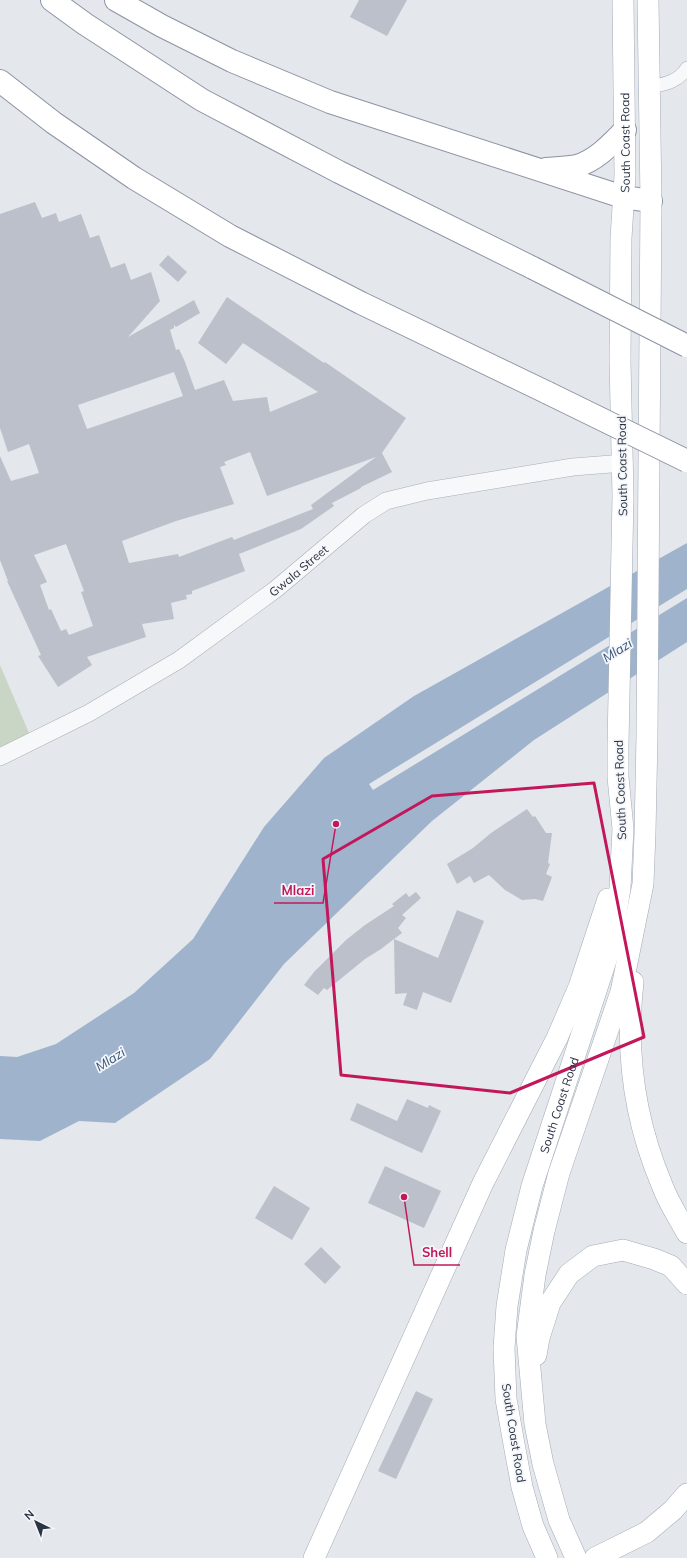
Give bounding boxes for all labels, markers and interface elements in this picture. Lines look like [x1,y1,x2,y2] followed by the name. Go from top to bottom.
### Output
[616,92,633,193] street label: South Coast Road
[614,416,630,516] street label: South Coast Road
[266,541,331,599] street label: Gwala Street
[599,634,636,665] water label: Mlazi
[611,740,629,840] street label: South Coast Road
[274,878,323,903] callout: Mlazi
[282,882,315,898] text: Mlazi
[92,1043,129,1074] water label: Mlazi
[536,1055,581,1155] street label: South Coast Road
[414,1240,460,1265] callout: Shell
[422,1244,452,1260] text: Shell
[499,1382,529,1484] street label: South Coast Road
[16,1502,56,1542] north arrow
[21,1507,37,1523] text: N

